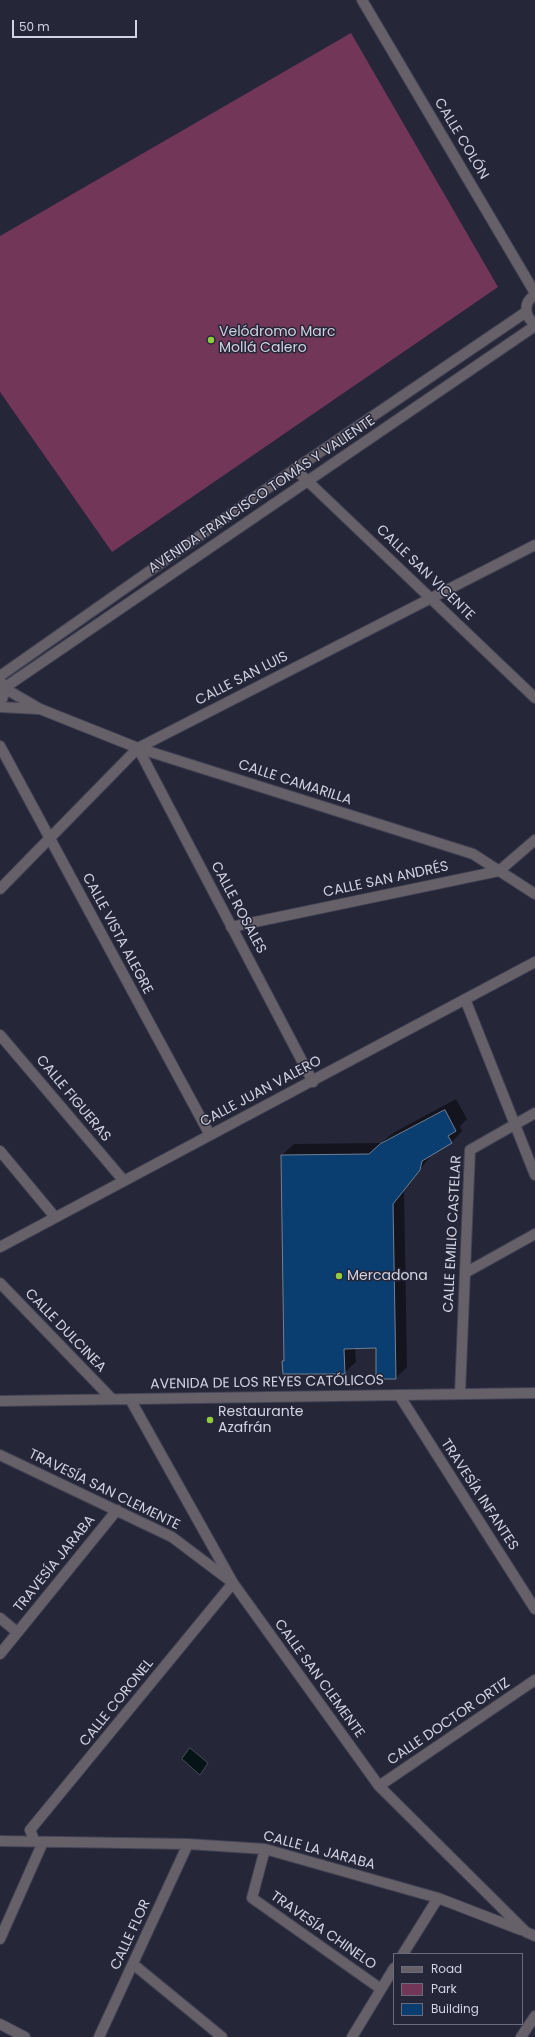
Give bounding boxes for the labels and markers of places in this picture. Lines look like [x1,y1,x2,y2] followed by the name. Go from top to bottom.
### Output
[219,324,336,356] place label: Velódromo Marc Mollá Calero
[206,335,216,345] marker: Velódromo Marc Mollá Calero
[347,1268,428,1284] place label: Mercadona
[334,1271,344,1281] marker: Mercadona
[218,1404,303,1436] place label: Restaurante Azafrán
[205,1415,215,1425] marker: Restaurante Azafrán

